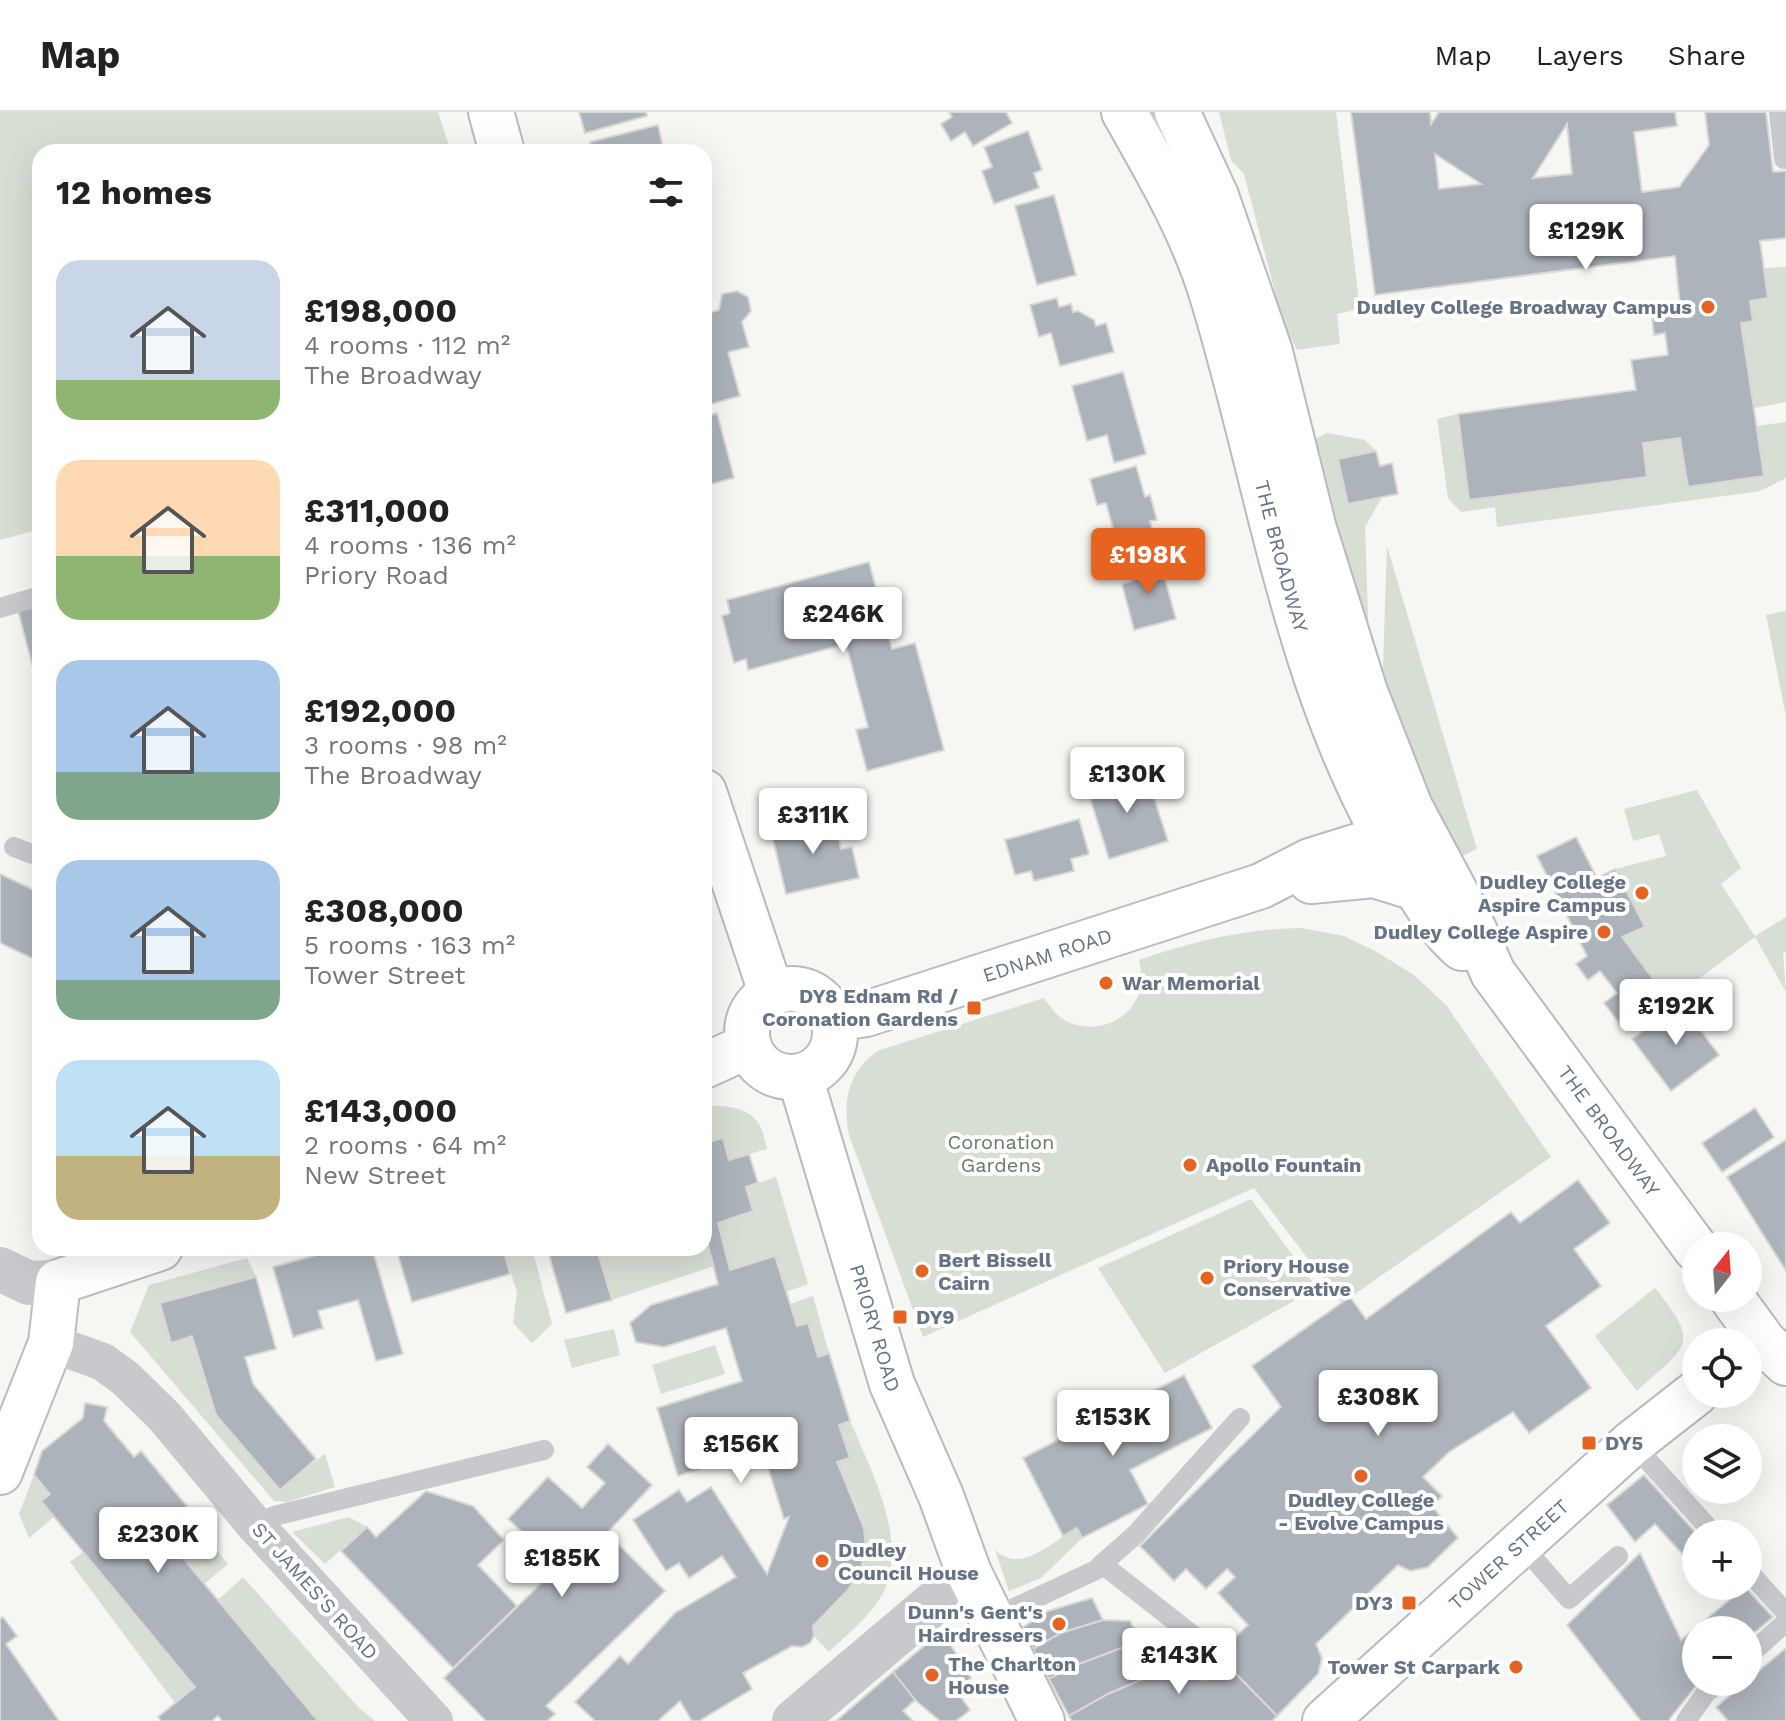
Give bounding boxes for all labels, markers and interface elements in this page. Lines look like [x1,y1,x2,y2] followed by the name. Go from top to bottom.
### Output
[40,33,120,77] text: Map
[1435,39,1492,72] text: Map
[1536,39,1624,72] text: Layers
[1668,39,1746,72] text: Share
[644,170,688,214] icon: filters
[56,172,212,212] text: 12 homes
[1530,204,1642,272] pin: £129K
[1548,215,1624,245] text: £129K
[304,290,457,330] text: £198,000
[120,292,216,388] icon: home
[1357,295,1692,319] place label: Dudley College Broadway Campus
[1699,298,1717,316] marker: Dudley College Broadway Campus
[304,330,510,360] text: 4 rooms · 112 m²
[304,360,482,390] text: The Broadway
[1250,478,1314,636] street label: THE BROADWAY
[304,490,450,530] text: £311,000
[120,492,216,588] icon: home
[1092,528,1204,596] pin: £198K
[304,530,516,560] text: 4 rooms · 136 m²
[1109,539,1187,569] text: £198K
[304,560,449,590] text: Priory Road
[787,587,899,655] pin: £246K
[802,598,884,628] text: £246K
[304,690,456,730] text: £192,000
[120,692,216,788] icon: home
[304,730,507,760] text: 3 rooms · 98 m²
[1071,747,1183,815] pin: £130K
[1088,758,1166,788] text: £130K
[304,760,482,790] text: The Broadway
[757,788,869,856] pin: £311K
[777,799,849,829] text: £311K
[1478,870,1626,917] place label: Dudley College Aspire Campus
[1633,884,1651,902] marker: Dudley College Aspire Campus
[304,890,464,930] text: £308,000
[120,892,216,988] icon: home
[1374,920,1588,944] place label: Dudley College Aspire
[980,923,1115,987] street label: EDNAM ROAD
[1595,923,1613,941] marker: Dudley College Aspire
[304,930,515,960] text: 5 rooms · 163 m²
[304,960,466,990] text: Tower Street
[1122,971,1260,995] place label: War Memorial
[1097,974,1115,992] marker: War Memorial
[1620,979,1732,1047] pin: £192K
[762,984,959,1031] place label: DY8 Ednam Rd / Coronation Gardens
[1638,990,1714,1020] text: £192K
[965,999,983,1017] marker: DY8 Ednam Rd / Coronation Gardens
[1553,1061,1665,1201] street label: THE BROADWAY
[304,1090,457,1130] text: £143,000
[120,1092,216,1188] icon: home
[304,1130,506,1160] text: 2 rooms · 64 m²
[948,1130,1054,1177] park label: Coronation Gardens
[1206,1153,1362,1177] place label: Apollo Fountain
[1181,1156,1199,1174] marker: Apollo Fountain
[304,1160,446,1190] text: New Street
[1682,1232,1762,1312] north arrow
[1682,1232,1762,1696] map controls
[938,1248,1052,1295] place label: Bert Bissell Cairn
[1223,1254,1351,1301] place label: Priory House Conservative
[845,1261,906,1396] street label: PRIORY ROAD
[913,1262,931,1280] marker: Bert Bissell Cairn
[1198,1269,1216,1287] marker: Priory House Conservative
[916,1305,954,1329] place label: DY9
[891,1308,909,1326] marker: DY9
[1682,1328,1762,1408] button: locate
[1322,1370,1434,1438] pin: £308K
[1337,1381,1419,1411] text: £308K
[1057,1390,1169,1458] pin: £153K
[1075,1401,1151,1431] text: £153K
[685,1417,797,1485] pin: £156K
[1682,1424,1762,1504] button: layers
[703,1428,779,1458] text: £156K
[1605,1431,1643,1455] place label: DY5
[1580,1434,1598,1452] marker: DY5
[1352,1467,1370,1485] marker: Dudley College - Evolve Campus
[1278,1488,1444,1535] place label: Dudley College - Evolve Campus
[1444,1494,1574,1615] street label: TOWER STREET
[102,1507,214,1575] pin: £230K
[247,1517,383,1665] street label: ST JAMES'S ROAD
[117,1518,199,1548] text: £230K
[1682,1520,1762,1600] button: +
[506,1531,618,1599] pin: £185K
[838,1538,979,1585] place label: Dudley Council House
[524,1542,600,1572] text: £185K
[813,1552,831,1570] marker: Dudley Council House
[1355,1591,1393,1615] place label: DY3
[1400,1594,1418,1612] marker: DY3
[908,1600,1043,1647] place label: Dunn's Gent's Hairdressers
[1050,1615,1068,1633] marker: Dunn's Gent's Hairdressers
[1682,1616,1762,1696] button: −
[1123,1628,1235,1696] pin: £143K
[1140,1639,1218,1669] text: £143K
[948,1652,1076,1699] place label: The Charlton House
[1328,1655,1501,1679] place label: Tower St Carpark
[1507,1658,1525,1676] marker: Tower St Carpark
[923,1666,941,1684] marker: The Charlton House

